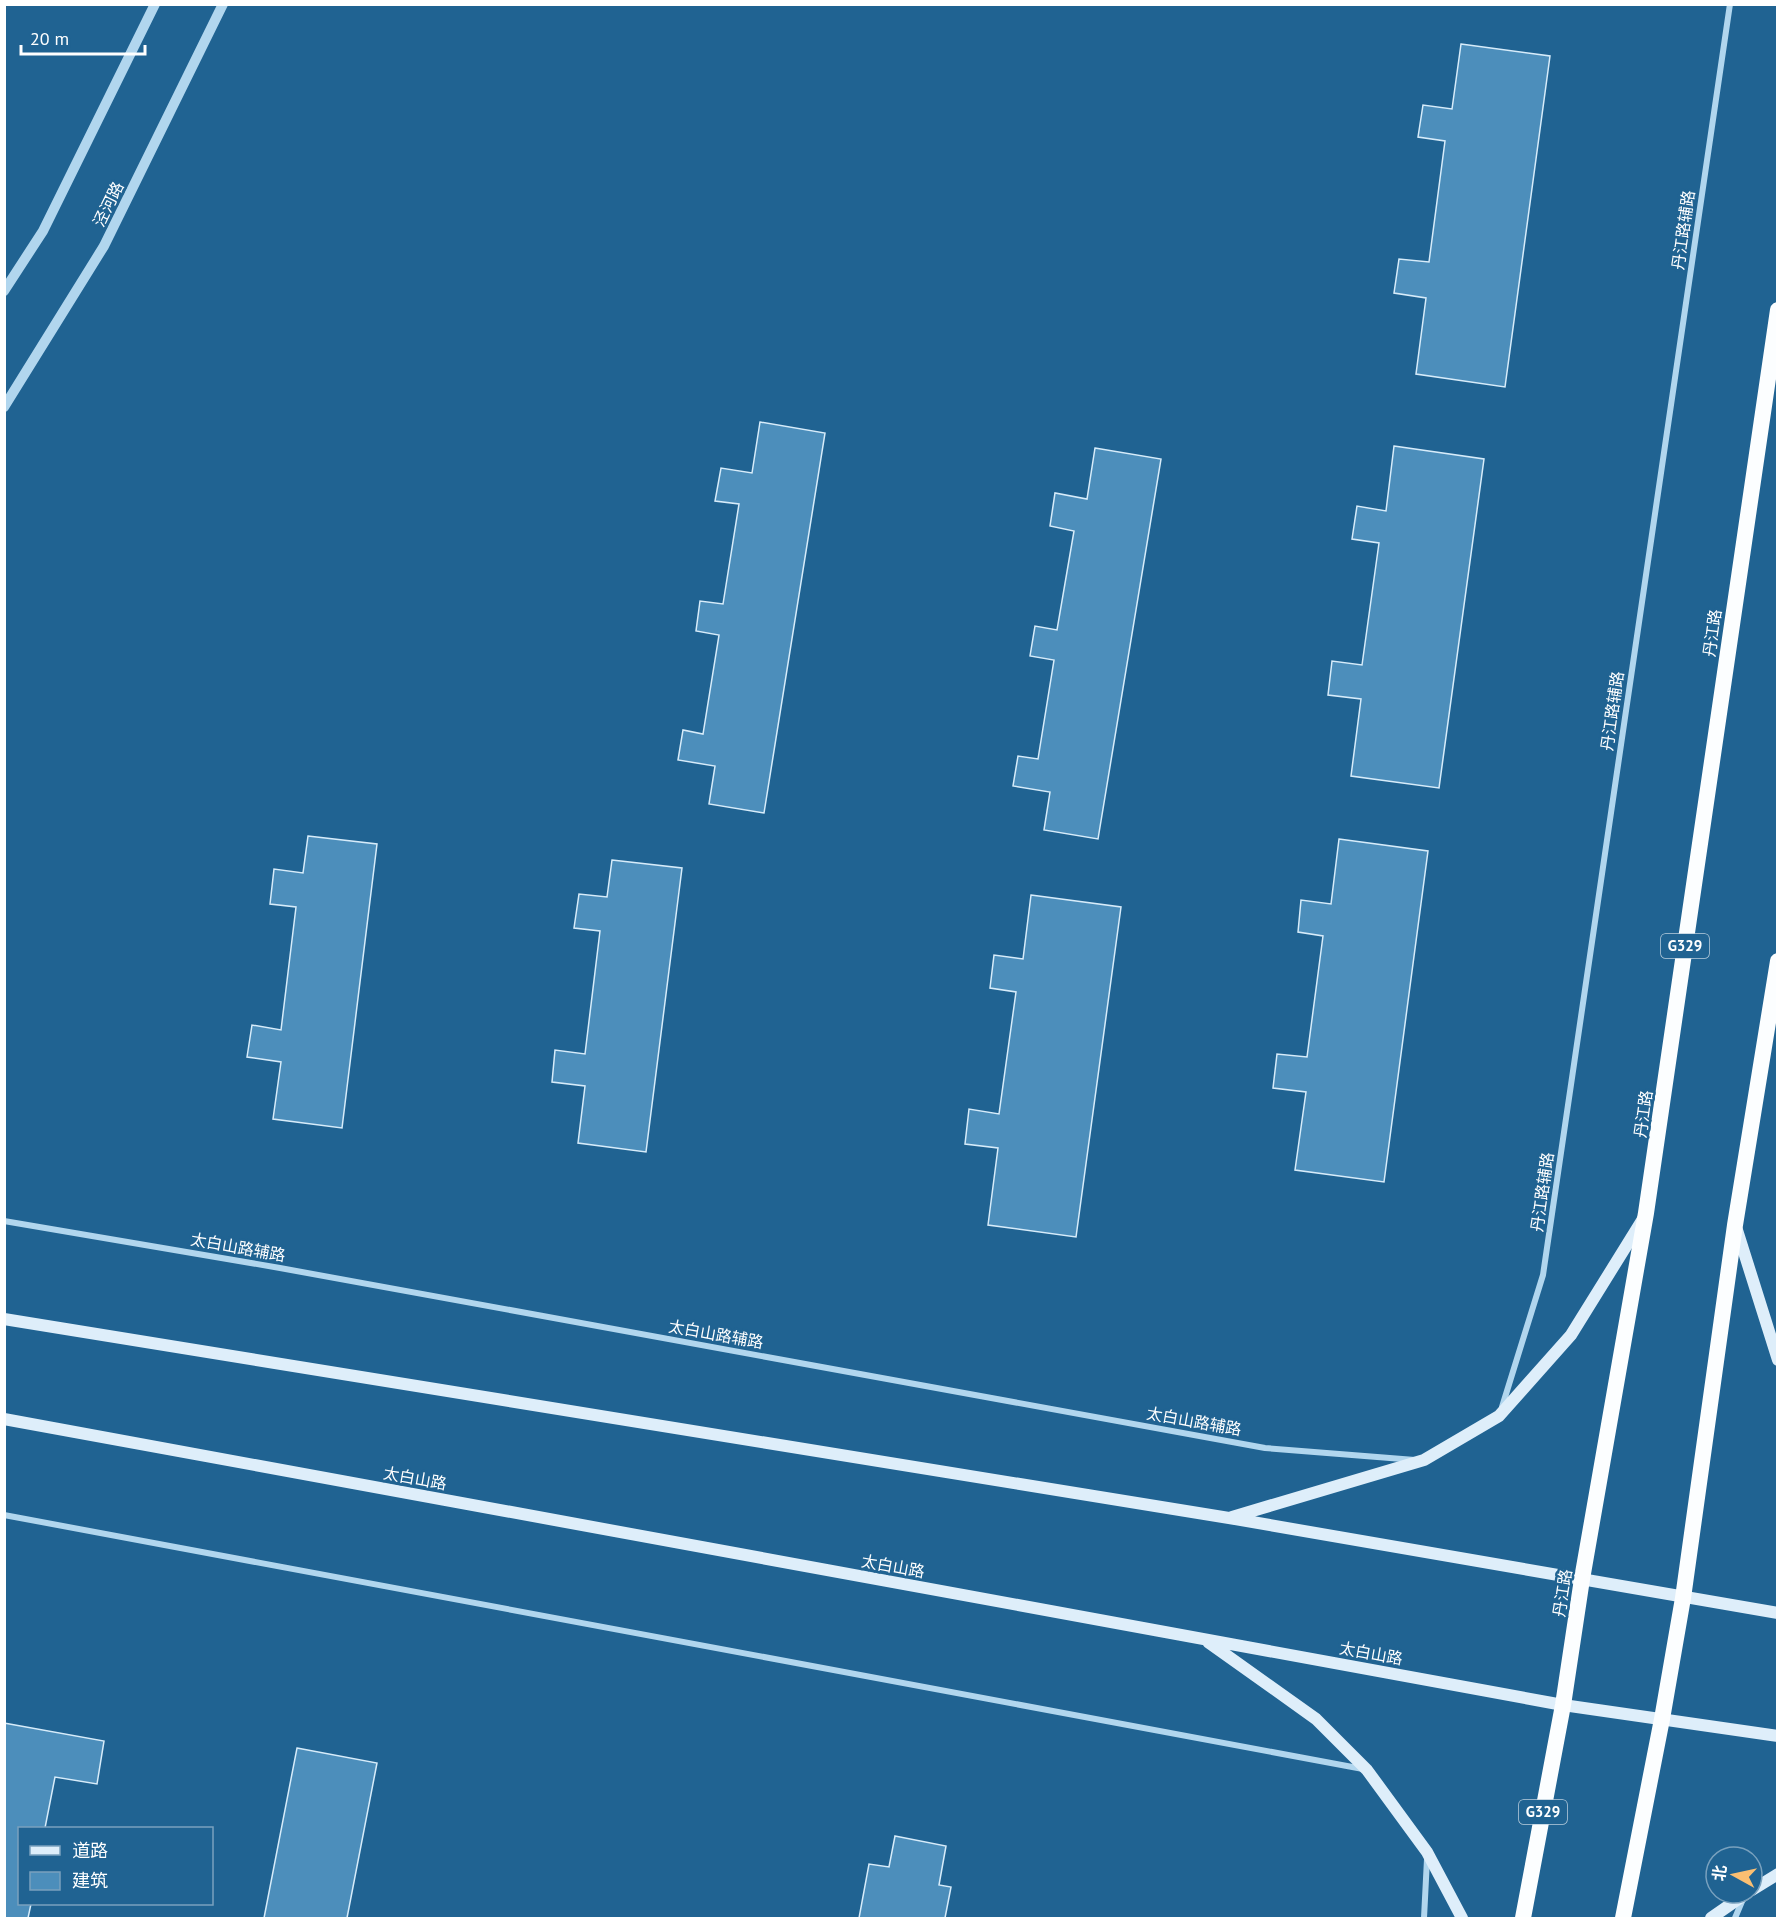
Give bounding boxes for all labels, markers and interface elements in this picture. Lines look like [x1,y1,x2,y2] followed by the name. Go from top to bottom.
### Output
[21,18,146,56] scale bar
[30,27,69,50] text: 20 m
[88,178,128,230] street label: 泾河路
[1668,189,1698,271] street label: 丹江路辅路
[1699,608,1725,658] street label: 丹江路
[1597,670,1627,752] street label: 丹江路辅路
[1661,934,1709,958] road number: G329
[1630,1089,1656,1139] street label: 丹江路
[1527,1151,1557,1233] street label: 丹江路辅路
[189,1229,287,1265] street label: 太白山路辅路
[667,1316,765,1352] street label: 太白山路辅路
[1145,1403,1243,1439] street label: 太白山路辅路
[382,1463,448,1493] street label: 太白山路
[860,1551,926,1581] street label: 太白山路
[1548,1568,1576,1618] street label: 丹江路
[1338,1638,1404,1668] street label: 太白山路
[1519,1800,1567,1824] road number: G329
[18,1827,213,1905] legend
[72,1839,108,1862] text: 道路
[1704,1845,1764,1905] north arrow
[1708,1864,1730,1882] text: 北
[72,1869,108,1892] text: 建筑

